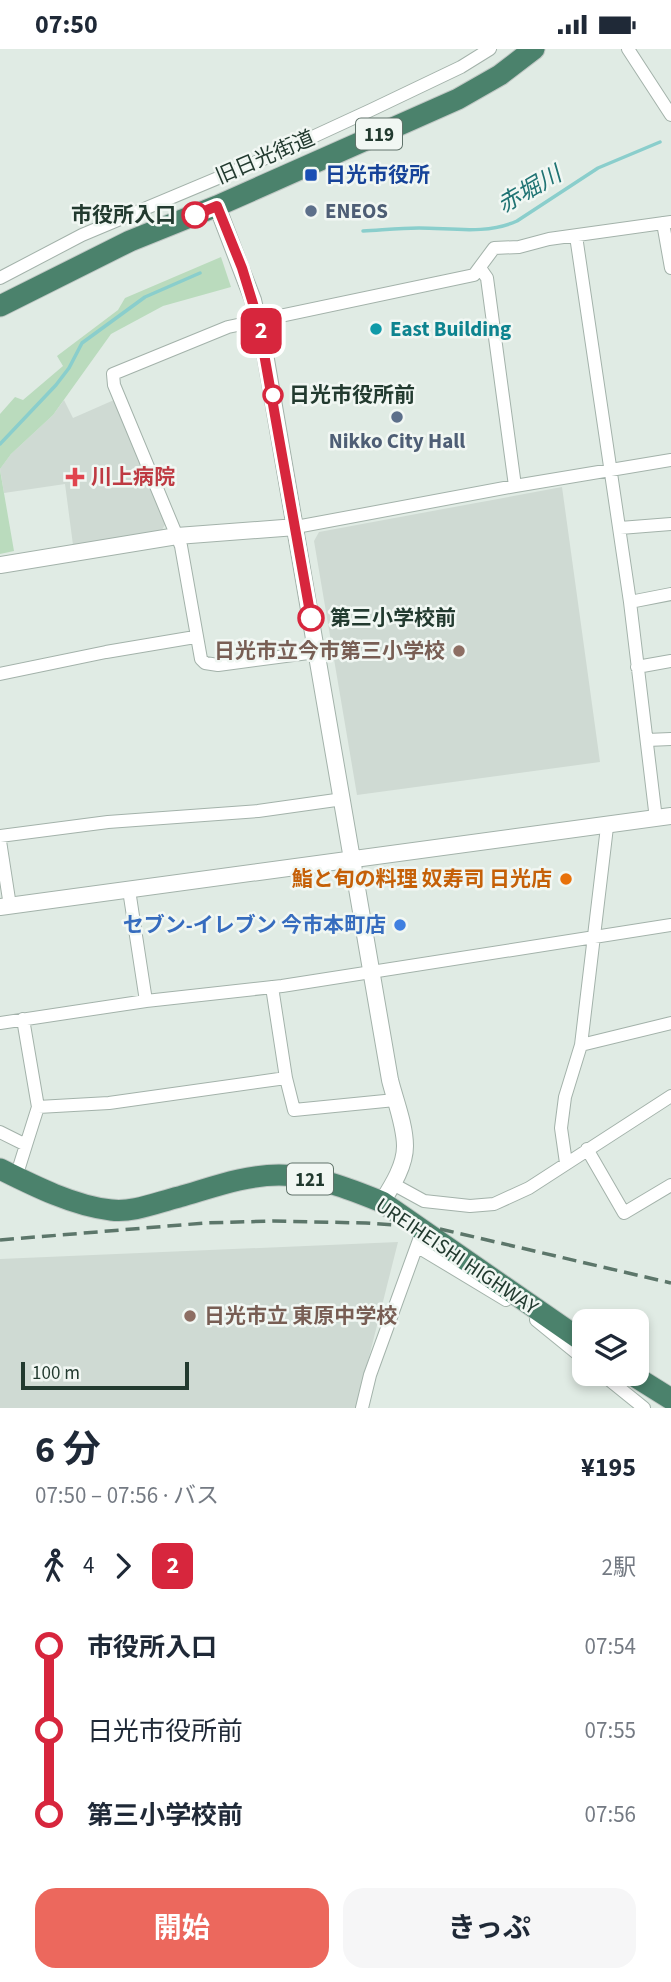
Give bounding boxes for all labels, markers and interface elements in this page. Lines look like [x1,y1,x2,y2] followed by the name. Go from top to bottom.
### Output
[35,6,98,43] text: 07:50
[356,118,402,149] road number: 119
[211,123,319,191] street label: 旧日光街道
[491,156,570,221] water label: 赤堀川
[325,160,430,190] place label: 日光市役所
[303,167,319,183] marker: 日光市役所
[325,196,388,226] place label: ENEOS
[71,200,176,230] place label: 市役所入口
[182,202,208,228] marker: 市役所入口
[303,203,319,219] marker: ENEOS
[238,308,284,354] line badge: 2
[255,313,267,348] text: 2
[390,314,511,344] place label: East Building
[368,321,384,337] marker: East Building
[289,380,415,410] place label: 日光市役所前
[263,385,283,405] marker: 日光市役所前
[389,409,405,425] marker: Nikko City Hall
[329,426,465,456] place label: Nikko City Hall
[91,462,175,492] place label: 川上病院
[65,467,85,487] marker: 川上病院
[330,603,456,633] place label: 第三小学校前
[298,605,324,631] marker: 第三小学校前
[214,636,445,666] place label: 日光市立今市第三小学校
[451,643,467,659] marker: 日光市立今市第三小学校
[292,864,552,894] place label: 鮨と旬の料理 奴寿司 日光店
[558,871,574,887] marker: 鮨と旬の料理 奴寿司 日光店
[123,910,386,940] place label: セブン-イレブン 今市本町店
[392,917,408,933] marker: セブン-イレブン 今市本町店
[287,1163,333,1195] road number: 121
[370,1190,545,1322] street label: UREIHEISHI HIGHWAY
[204,1301,397,1331] place label: 日光市立 東原中学校
[182,1308,198,1324] marker: 日光市立 東原中学校
[572,1309,649,1386] map controls
[572,1309,649,1386] button: layers
[21,1359,189,1391] scale bar
[32,1360,80,1387] text: 100 m
[35,1423,101,1477] text: 6 分
[581,1449,636,1486] text: ¥195
[35,1479,219,1512] text: 07:50 – 07:56 · バス
[35,1547,73,1585] icon: walk
[104,1547,142,1585] icon: forward
[166,1548,179,1583] text: 2
[83,1549,94,1582] text: 4
[602,1551,636,1584] text: 2駅
[87,1629,217,1666] text: 市役所入口
[585,1630,636,1663] text: 07:54
[87,1713,243,1750] text: 日光市役所前
[585,1714,636,1747] text: 07:55
[87,1797,243,1834] text: 第三小学校前
[585,1798,636,1831] text: 07:56
[35,1888,329,1968] button: 開始
[343,1888,636,1968] button: きっぷ

